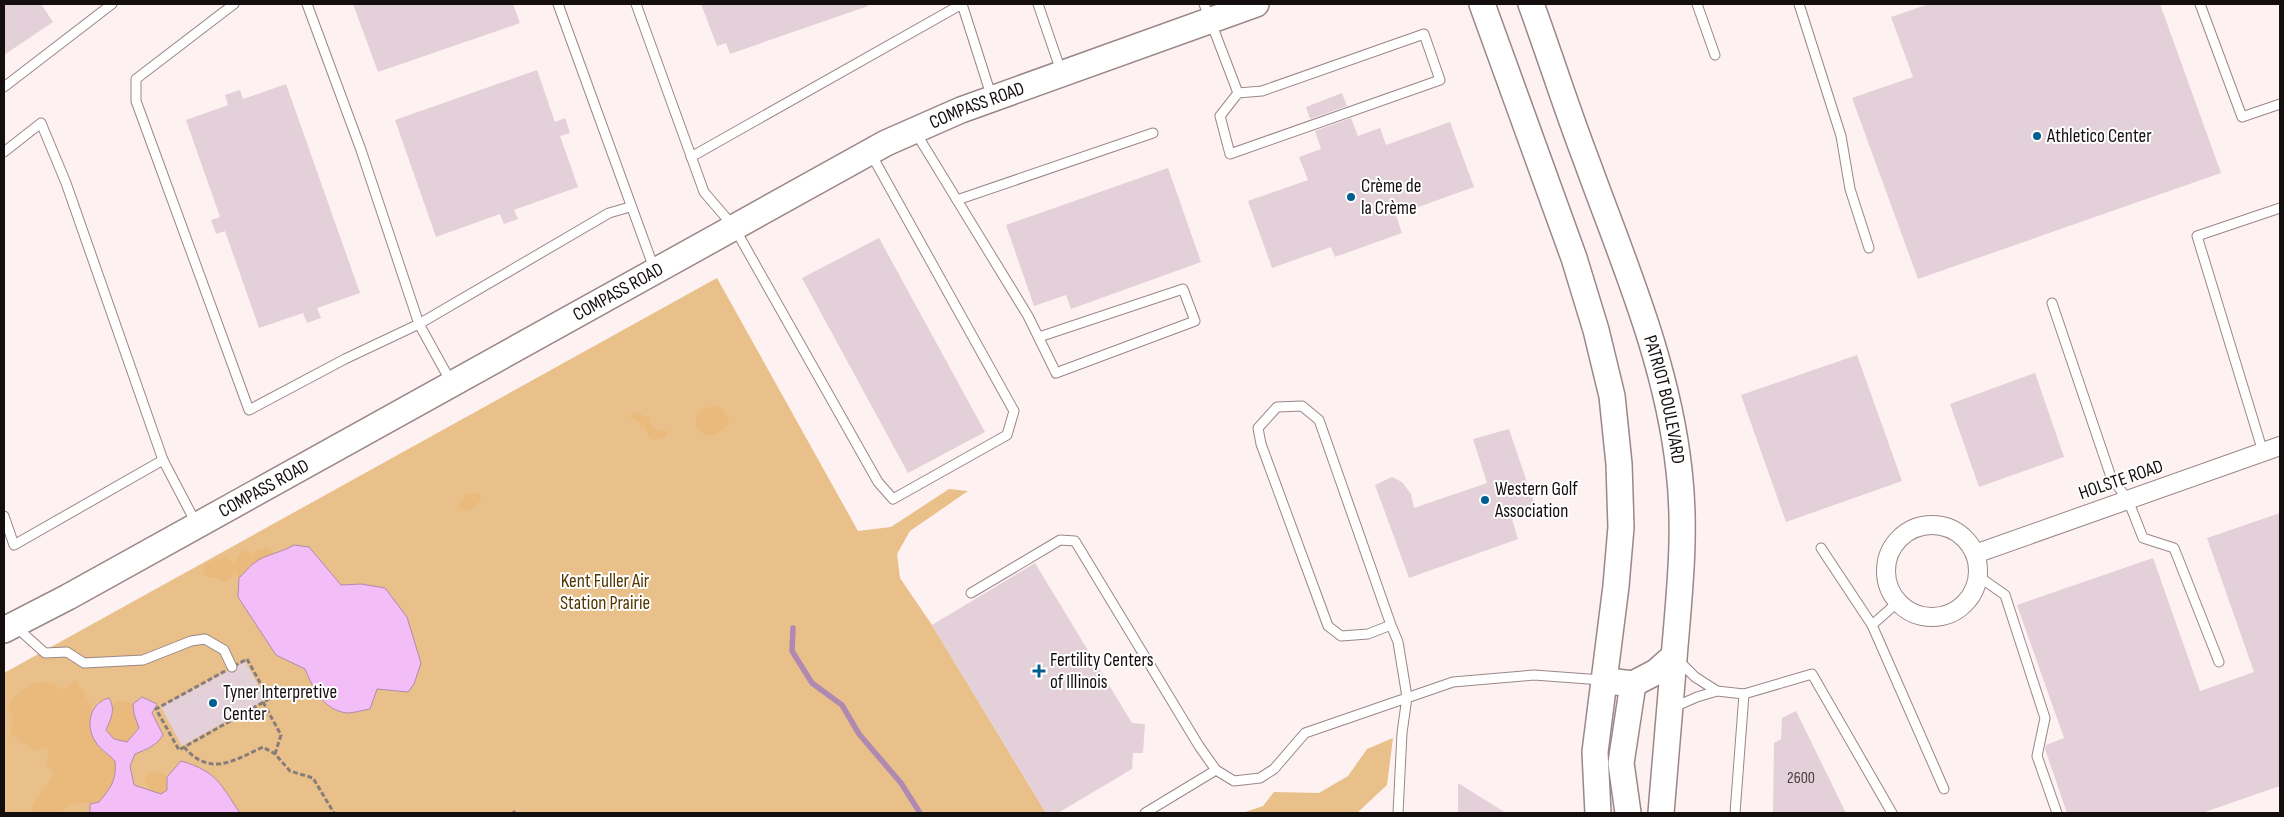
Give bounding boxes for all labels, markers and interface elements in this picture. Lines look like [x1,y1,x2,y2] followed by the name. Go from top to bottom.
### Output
[926,77,1027,134] street label: COMPASS ROAD
[2046,125,2152,148] place label: Athletico Center
[2031,130,2043,142] marker: Athletico Center
[1361,175,1421,220] place label: Crème de la Crème
[1345,191,1357,203] marker: Crème de la Crème
[569,257,667,326] street label: COMPASS ROAD
[1639,332,1690,465] street label: PATRIOT BOULEVARD
[215,454,313,523] street label: COMPASS ROAD
[2076,455,2166,505] street label: HOLSTE ROAD
[1494,478,1578,523] place label: Western Golf Association
[1479,494,1491,506] marker: Western Golf Association
[560,570,650,615] park label: Kent Fuller Air Station Prairie
[1050,649,1154,694] place label: Fertility Centers of Illinois
[1032,664,1046,678] marker: Fertility Centers of Illinois
[223,681,337,726] place label: Tyner Interpretive Center
[207,697,219,709] marker: Tyner Interpretive Center
[1787,769,1815,788] house number: 2600

